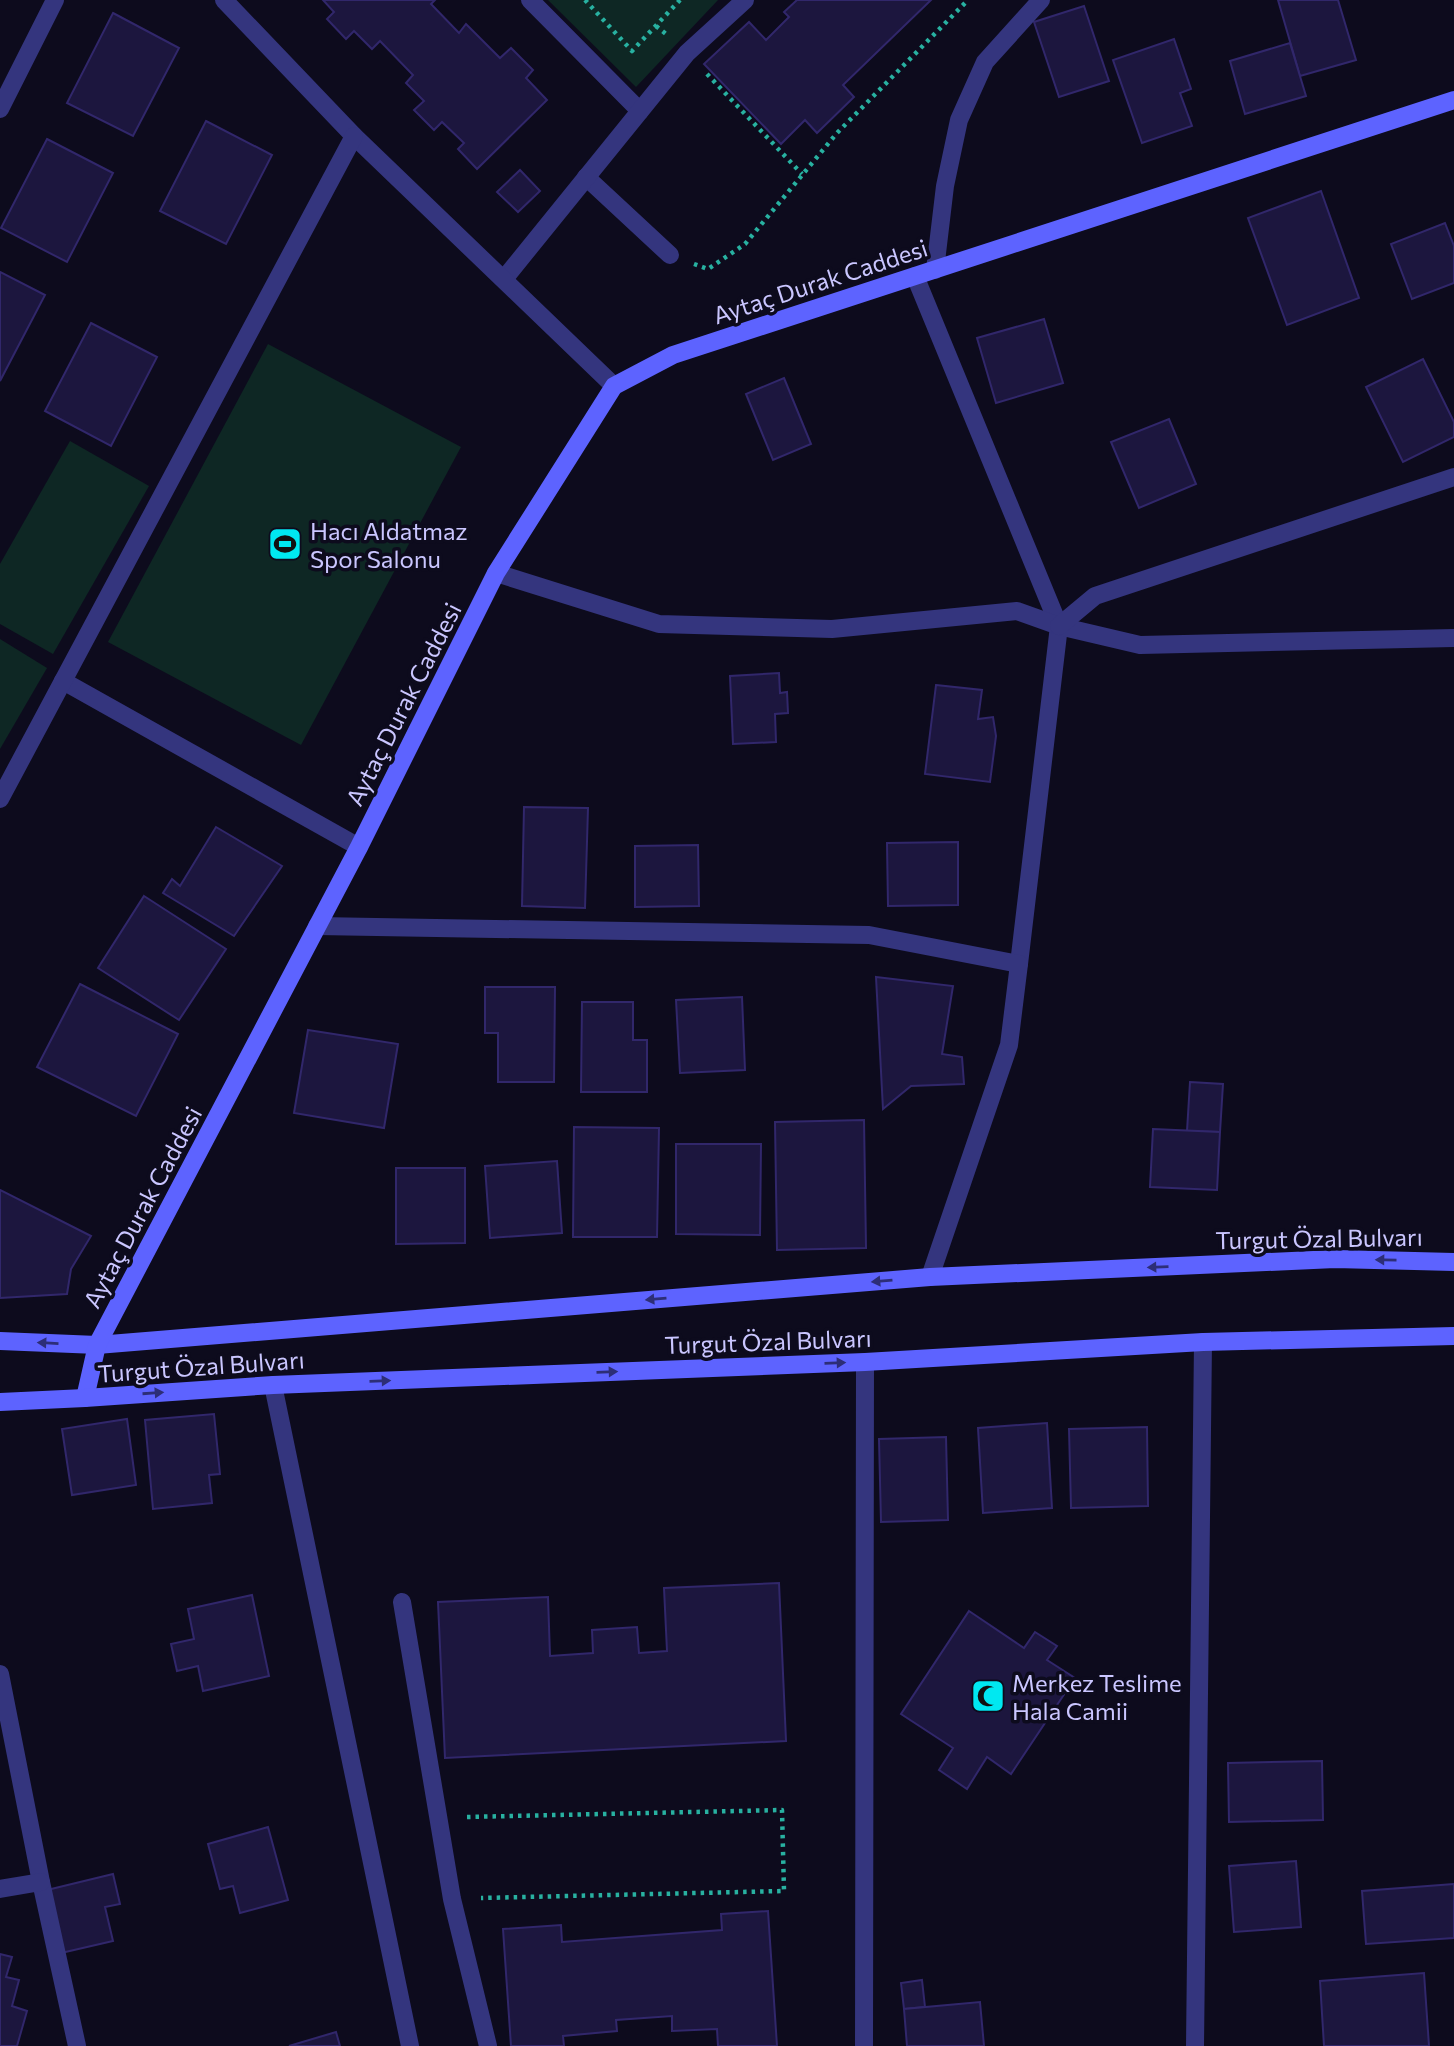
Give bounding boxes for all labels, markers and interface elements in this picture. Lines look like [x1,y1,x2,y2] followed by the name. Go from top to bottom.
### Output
[709,233,931,329] street label: Aytaç Durak Caddesi
[310,516,468,573] place label: Hacı Aldatmaz Spor Salonu
[266,525,304,563] sports icon: Hacı Aldatmaz Spor Salonu
[339,598,467,810] street label: Aytaç Durak Caddesi
[77,1101,207,1313] street label: Aytaç Durak Caddesi
[1215,1222,1423,1254] street label: Turgut Özal Bulvarı
[1375,1254,1397,1266] one-way arrow
[1147,1261,1169,1272] one-way arrow
[871,1276,893,1287] one-way arrow
[644,1294,666,1305] one-way arrow
[664,1323,872,1359] street label: Turgut Özal Bulvarı
[37,1338,59,1349] one-way arrow
[97,1344,305,1388] street label: Turgut Özal Bulvarı
[824,1357,846,1368] one-way arrow
[597,1366,619,1377] one-way arrow
[369,1375,391,1386] one-way arrow
[142,1387,164,1398] one-way arrow
[1012,1668,1182,1725] place label: Merkez Teslime Hala Camii
[969,1677,1007,1715] mosque icon: Merkez Teslime Hala Camii

